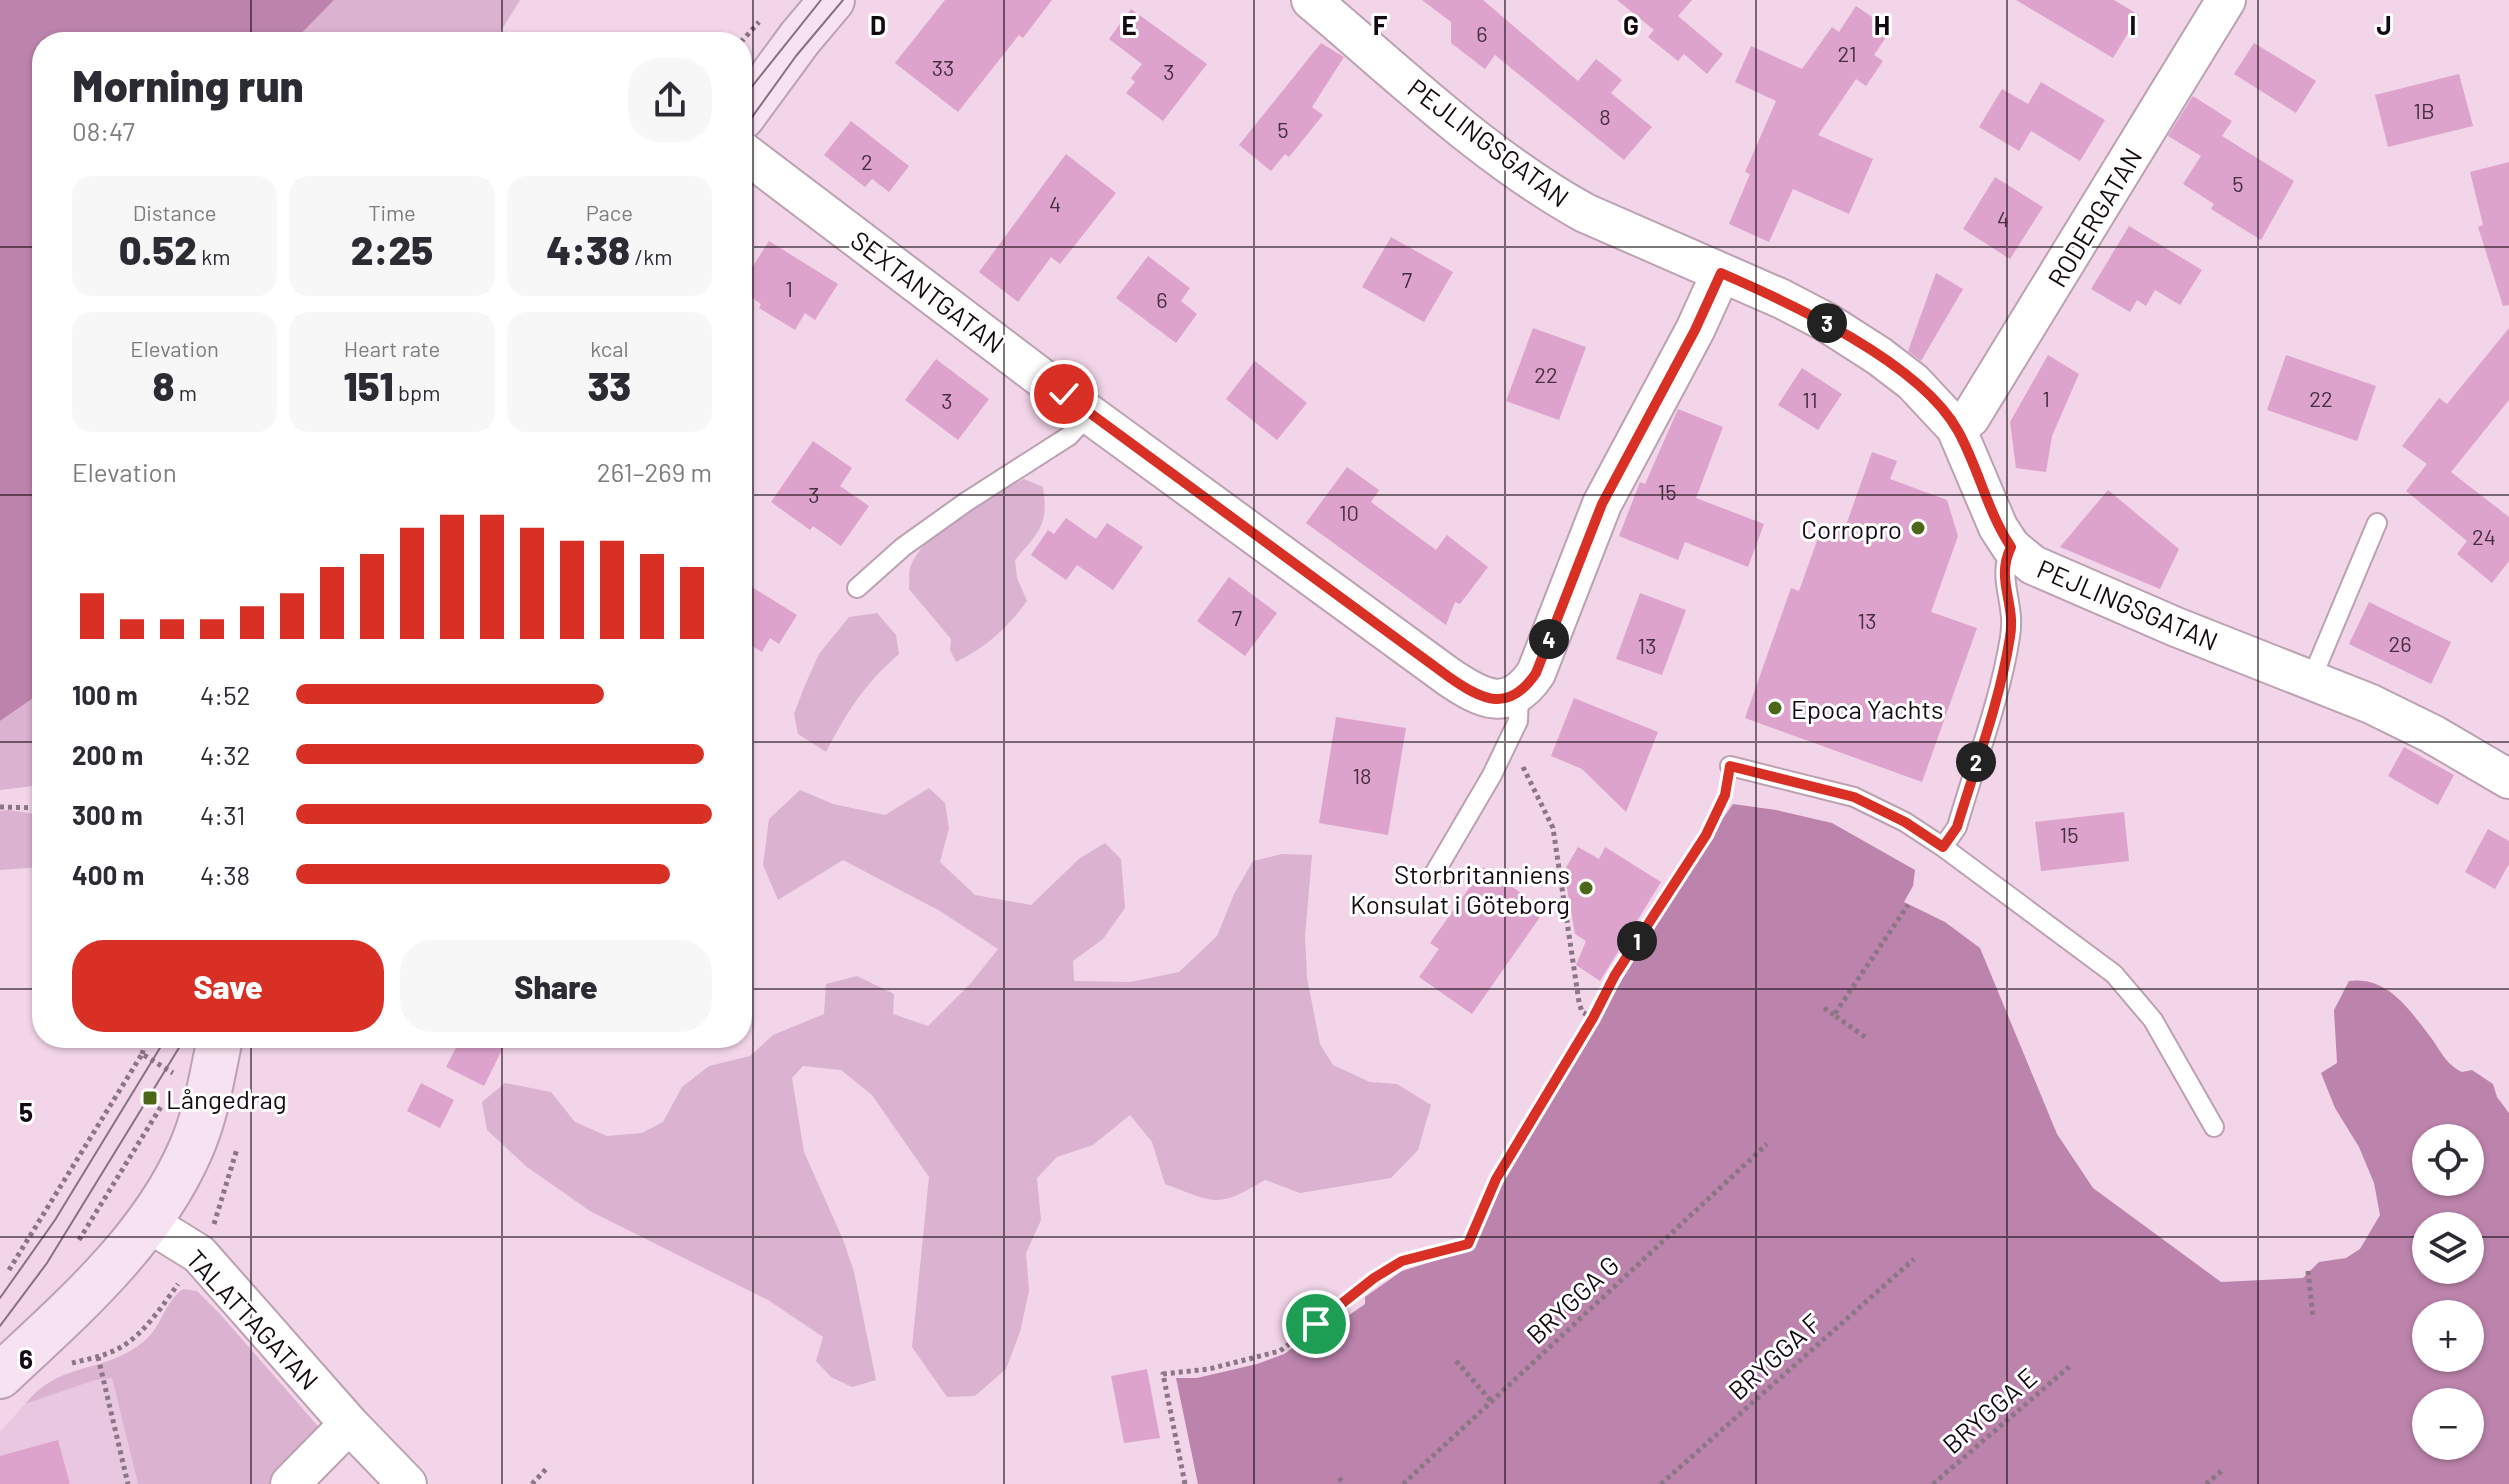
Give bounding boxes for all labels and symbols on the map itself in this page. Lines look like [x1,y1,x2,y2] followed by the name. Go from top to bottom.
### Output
[870,9,886,40] text: D
[1121,9,1137,40] text: E
[1373,9,1388,40] text: F
[1623,9,1639,40] text: G
[1874,9,1890,40] text: H
[2130,9,2136,40] text: I
[2376,9,2392,40] text: J
[1476,20,1488,46] house number: 6
[1837,40,1857,66] house number: 21
[932,54,954,80] house number: 33
[1163,58,1175,84] house number: 3
[1403,72,1575,212] street label: PEJLINGSGATAN
[2413,97,2435,123] house number: 1B
[1599,103,1611,129] house number: 8
[1277,116,1289,142] house number: 5
[2040,142,2148,292] street label: RODERGATAN
[861,148,873,174] house number: 2
[2232,170,2244,196] house number: 5
[1049,190,1061,216] house number: 4
[1997,205,2009,231] house number: 4
[846,224,1010,358] street label: SEXTANTGATAN
[1402,266,1412,292] house number: 7
[785,275,793,301] house number: 1
[1156,286,1168,312] house number: 6
[1807,303,1847,343] pin: 3
[1030,360,1098,428] pin
[1534,361,1558,387] house number: 22
[2042,385,2050,411] house number: 1
[2309,385,2333,411] house number: 22
[1802,386,1818,412] house number: 11
[941,387,953,413] house number: 3
[1657,478,1677,504] house number: 15
[808,481,820,507] house number: 3
[1339,499,1359,525] house number: 10
[1801,513,1902,544] place label: Corropro
[1909,519,1927,537] marker: Corropro
[2472,523,2496,549] house number: 24
[2033,552,2223,656] street label: PEJLINGSGATAN
[1232,604,1242,630] house number: 7
[1857,607,1877,633] house number: 13
[1529,619,1569,659] pin: 4
[2388,630,2412,656] house number: 26
[1637,632,1657,658] house number: 13
[1791,693,1943,724] place label: Epoca Yachts
[1766,699,1784,717] marker: Epoca Yachts
[1956,742,1996,782] pin: 2
[1352,762,1372,788] house number: 18
[2059,821,2079,847] house number: 15
[1350,858,1570,919] place label: Storbritanniens Konsulat i Göteborg
[1577,879,1595,897] marker: Storbritanniens Konsulat i Göteborg
[1617,921,1657,961] pin: 1
[166,1083,287,1114] place label: Långedrag
[141,1089,159,1107] marker: Långedrag
[19,1096,33,1127] text: 5
[180,1243,326,1395] street label: TALATTAGATAN
[1519,1249,1625,1349] street label: BRYGGA G
[1282,1290,1350,1358] pin
[1721,1306,1827,1406] street label: BRYGGA F
[19,1343,33,1374] text: 6
[1936,1361,2042,1459] street label: BRYGGA E

